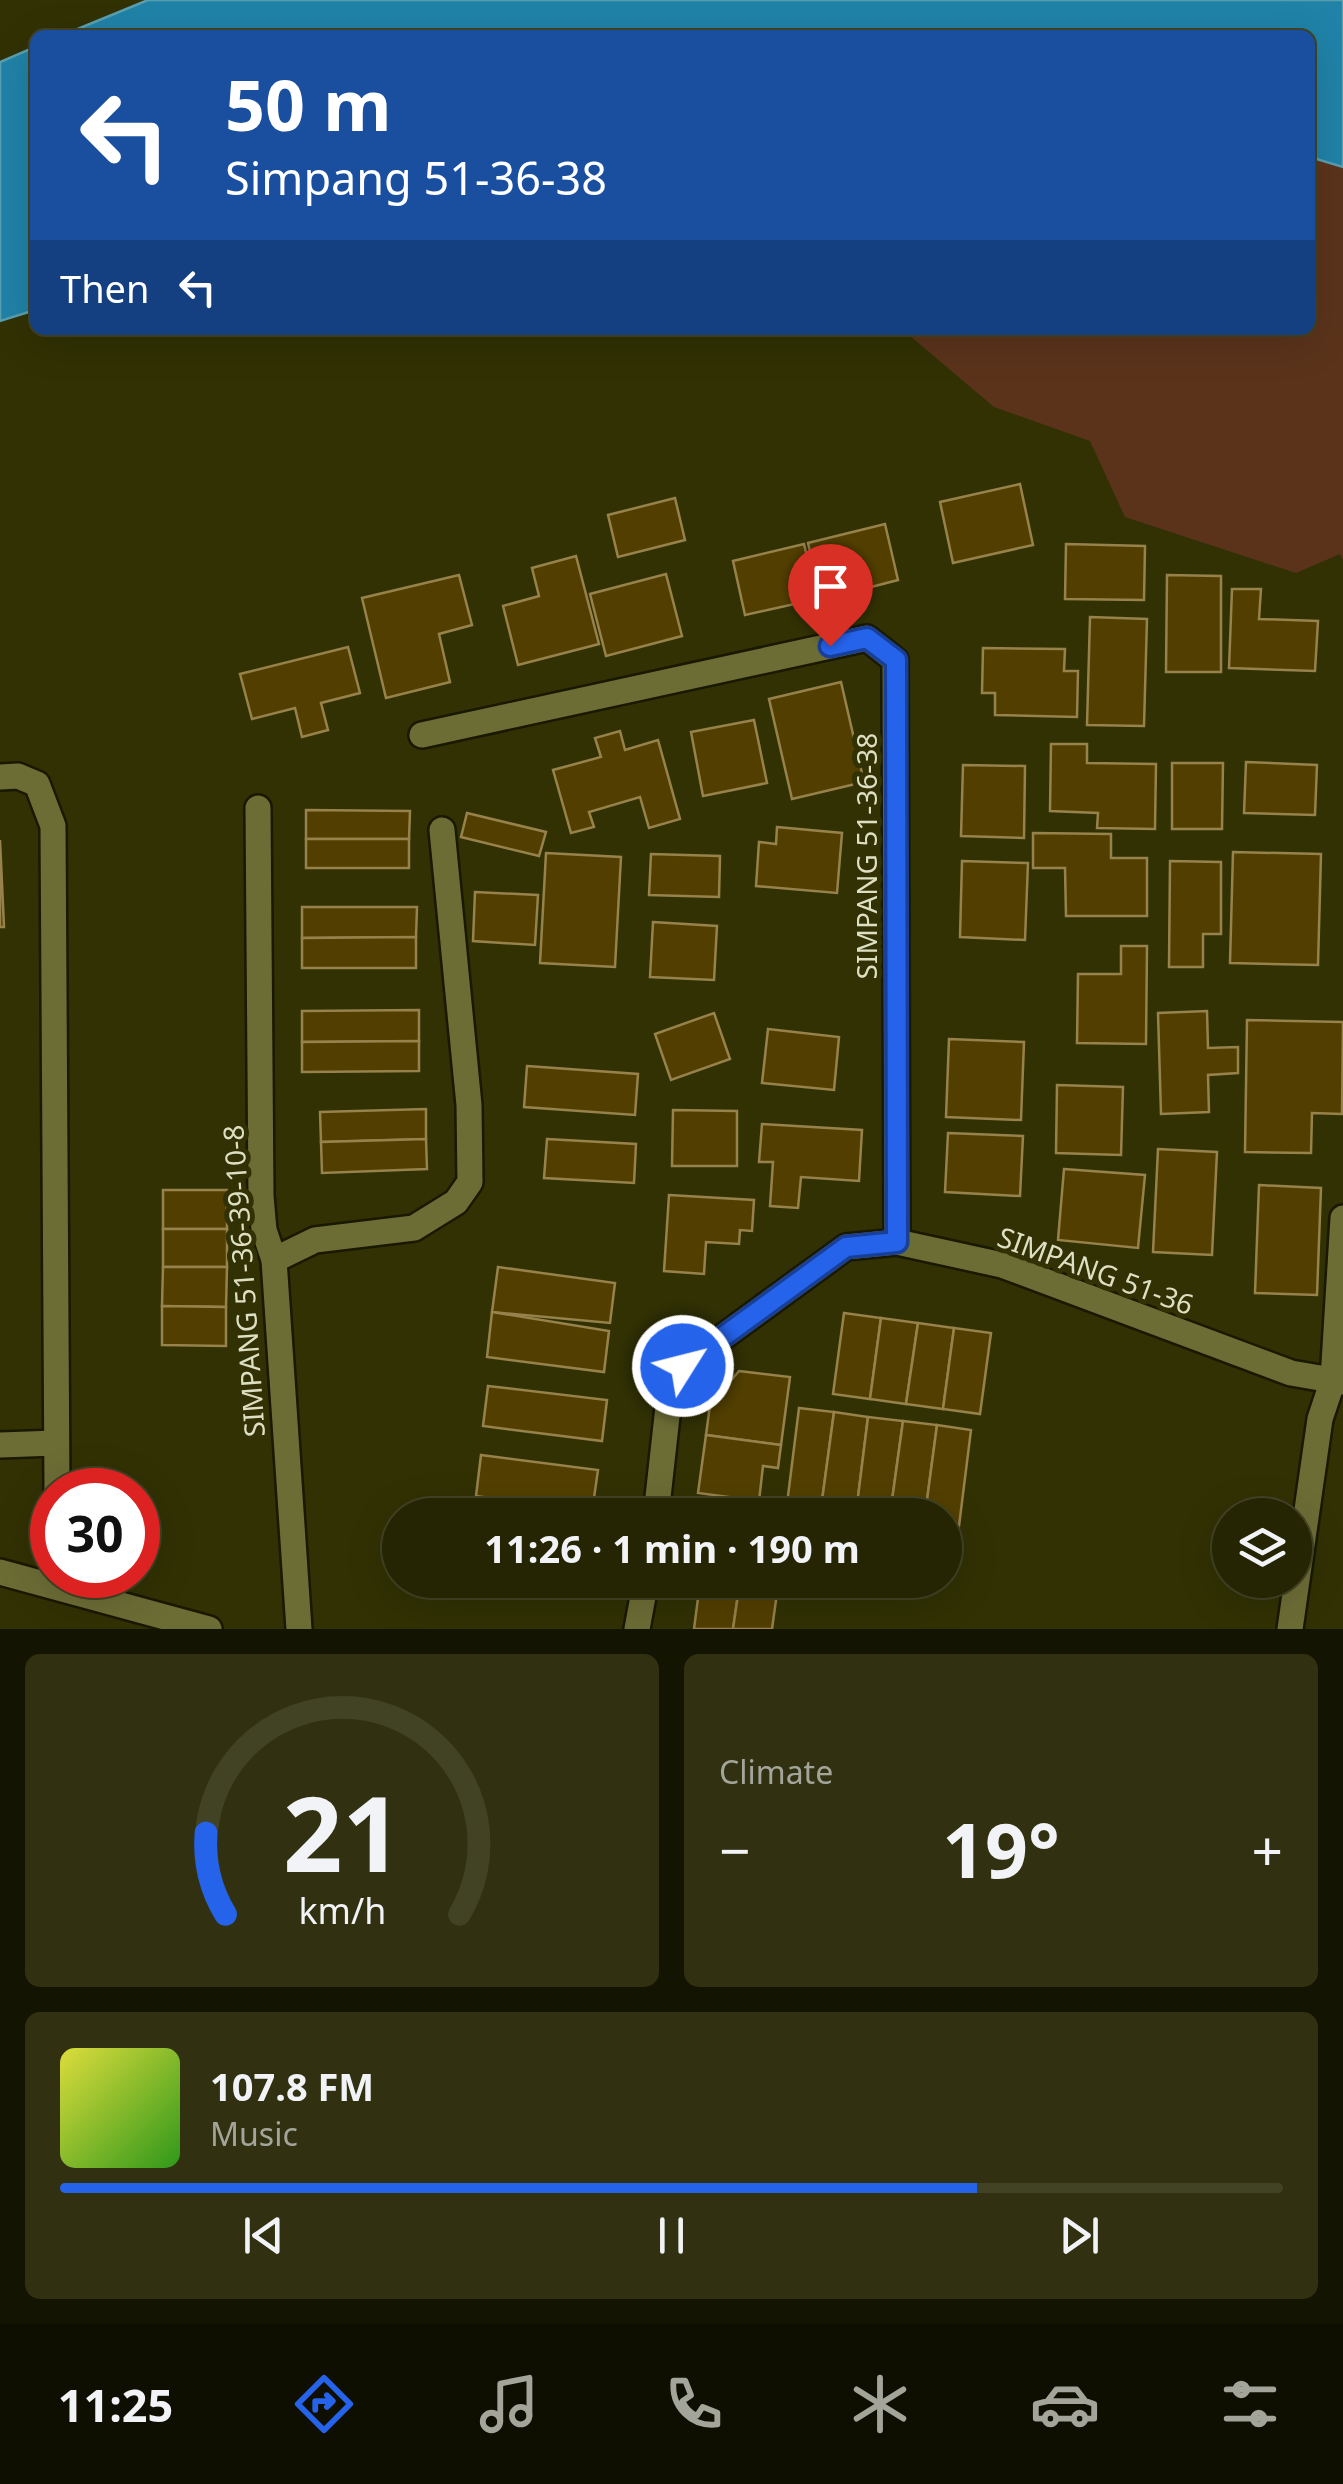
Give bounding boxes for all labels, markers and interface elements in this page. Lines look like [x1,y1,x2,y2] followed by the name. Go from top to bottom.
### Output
[225,56,392,152] text: 50 m
[60,70,190,200] icon: left
[225,147,607,208] text: Simpang 51-36-38
[170,260,225,315] icon: left
[60,262,150,314] text: Then
[788,544,873,647] pin
[803,559,858,614] icon: arrive
[847,733,885,979] street label: SIMPANG 51-36-38
[213,1124,273,1438] street label: SIMPANG 51-36-39-10-8
[993,1217,1199,1323] street label: SIMPANG 51-36
[631,1314,735,1418] position arrow
[30,1468,160,1598] speed limit sign: 30
[1212,1498,1312,1598] map controls
[1212,1498,1312,1598] button: layers
[484,1522,860,1574] text: 11:26 · 1 min · 190 m
[719,1750,833,1793] text: Climate
[283,1761,401,1902] text: 21
[942,1798,1060,1900] text: 19°
[719,1812,750,1887] text: −
[1252,1812,1283,1887] text: +
[298,1886,386,1934] text: km/h
[210,2060,374,2112] text: 107.8 FM
[210,2112,298,2155] text: Music
[236,2208,291,2263] icon: previous
[644,2208,699,2263] icon: pause
[1052,2208,1107,2263] icon: next
[289,2369,359,2439] icon: directions
[474,2369,544,2439] icon: music
[659,2369,729,2439] icon: phone
[845,2369,915,2439] icon: climate
[1030,2369,1100,2439] icon: car
[1215,2369,1285,2439] icon: filters
[58,2374,173,2435] text: 11:25

